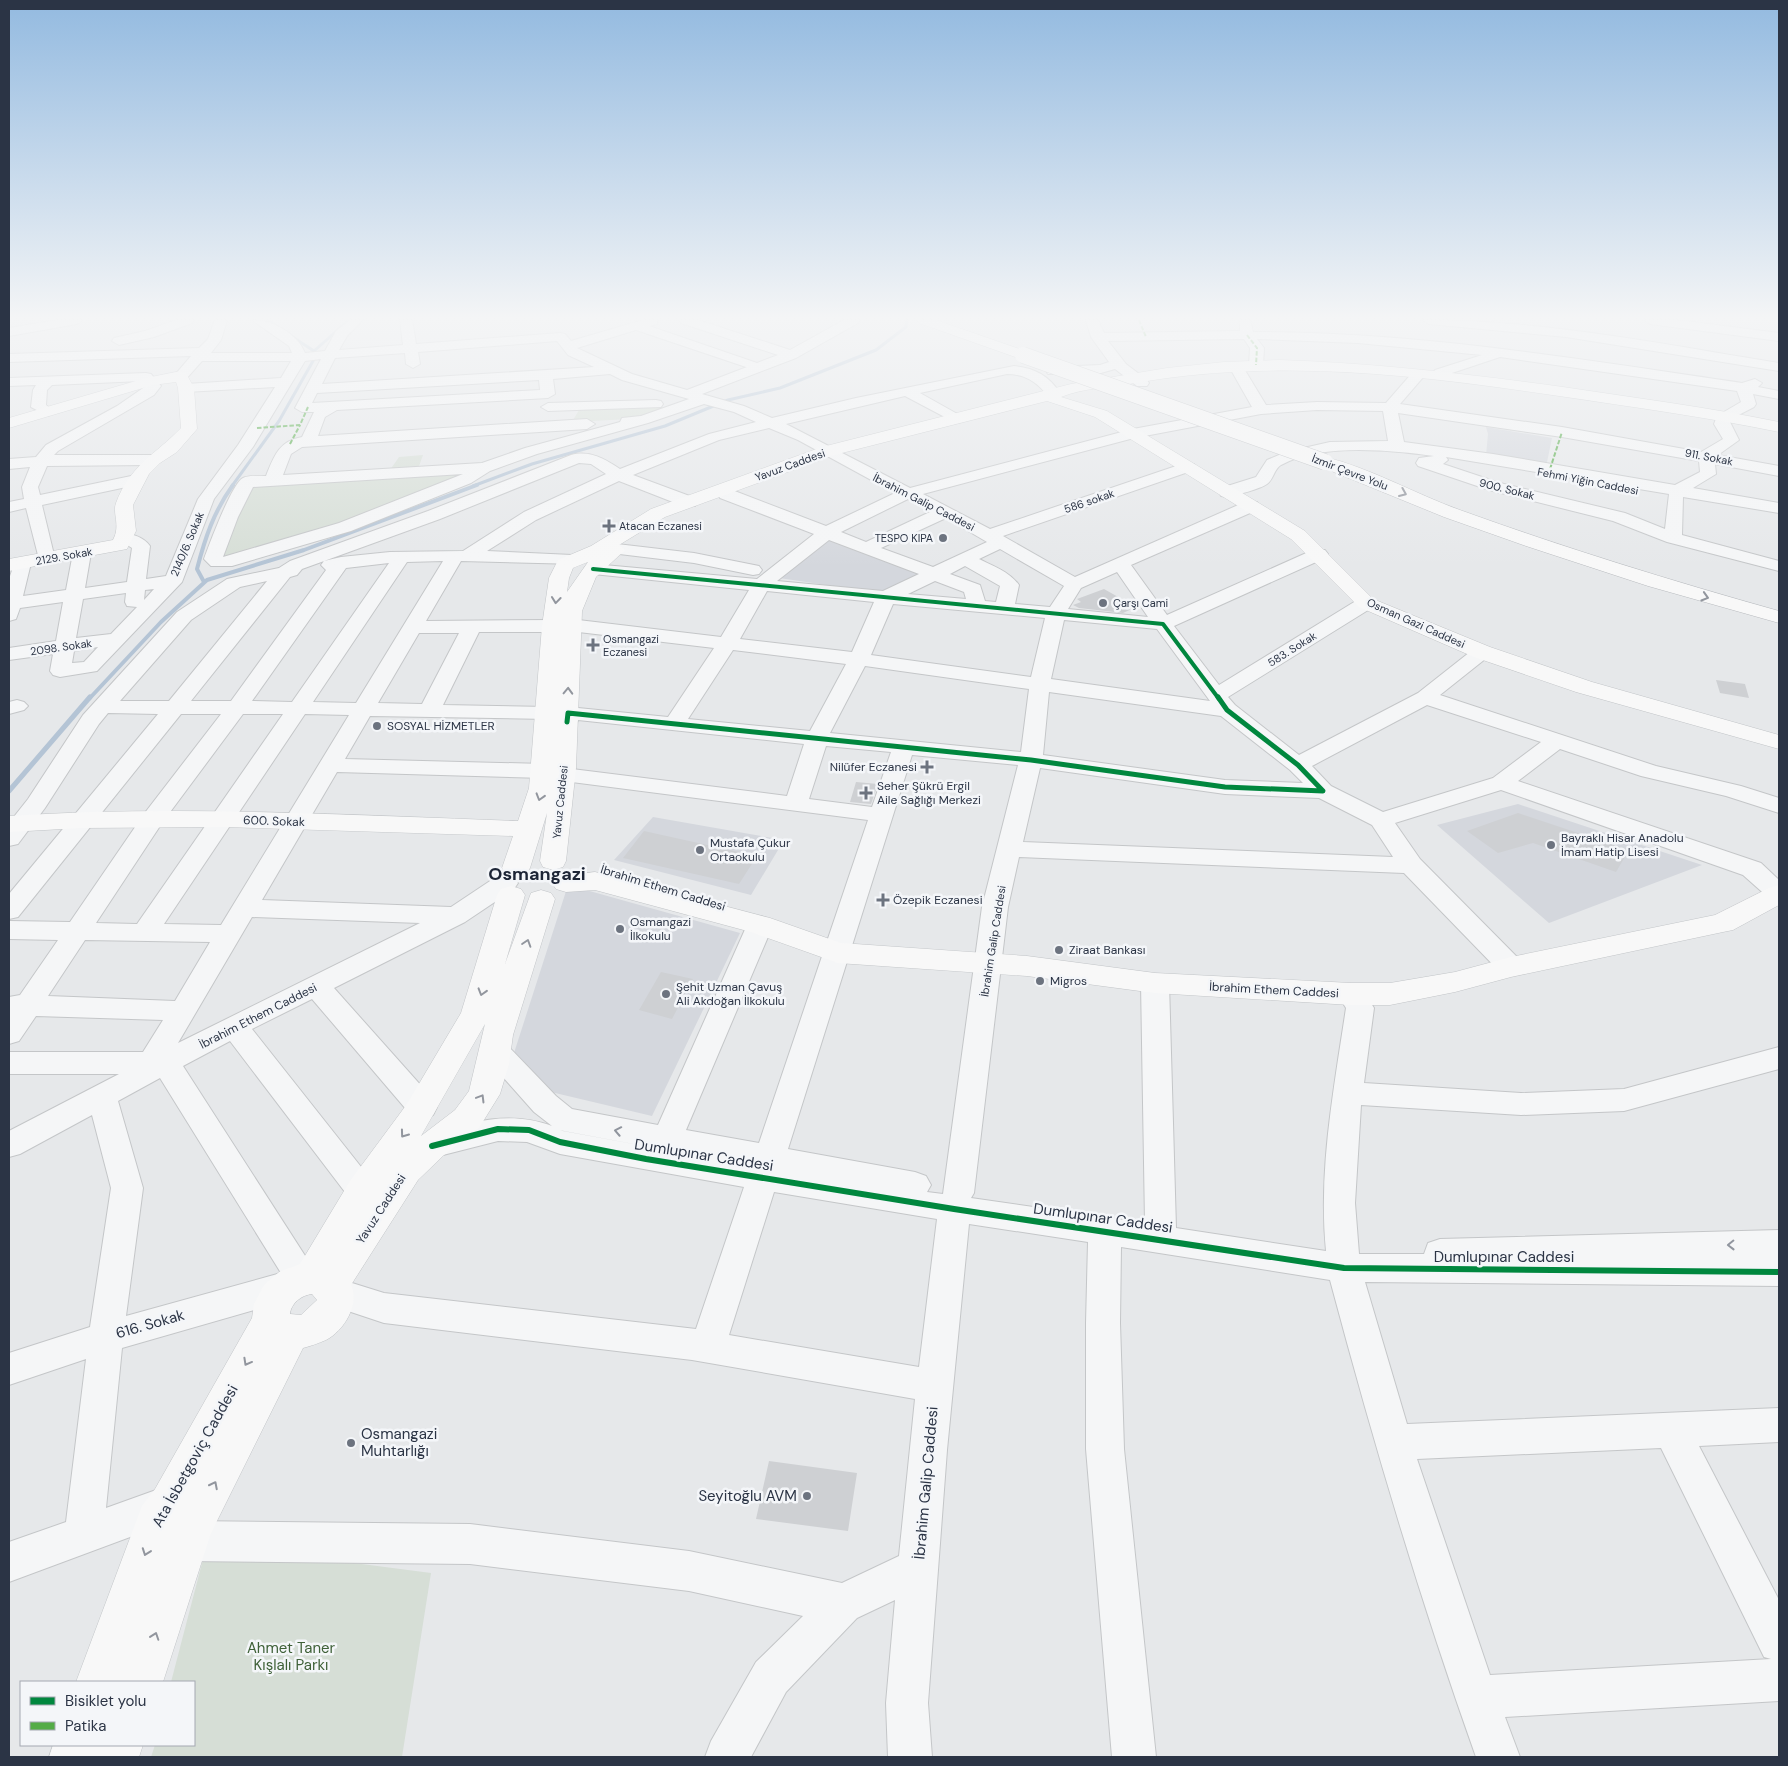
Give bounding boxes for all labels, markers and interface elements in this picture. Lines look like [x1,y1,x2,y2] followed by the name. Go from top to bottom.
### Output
[1684,445,1735,469] street label: 911. Sokak
[753,446,827,484] street label: Yavuz Caddesi
[1310,451,1390,493] street label: İzmir Çevre Yolu
[1536,464,1640,498] street label: Fehmi Yiğin Caddesi
[871,470,977,534] street label: İbrahim Galip Caddesi
[1478,475,1537,503] street label: 900. Sokak
[1062,486,1116,516] street label: 586 sokak
[1398,486,1407,497] one-way arrow
[167,509,207,579] street label: 2140/6. Sokak
[619,519,702,533] place label: Atacan Eczanesi
[603,520,615,532] marker: Atacan Eczanesi
[875,531,933,545] place label: TESPO KIPA
[937,532,949,544] marker: TESPO KIPA
[34,544,94,568] street label: 2129. Sokak
[1701,591,1709,601] one-way arrow
[1365,595,1467,651] street label: Osman Gazi Caddesi
[551,596,562,604] one-way arrow
[1113,596,1168,610] place label: Çarşı Cami
[1097,597,1109,609] marker: Çarşı Cami
[1265,628,1319,669] street label: 583. Sokak
[603,632,659,659] place label: Osmangazi Eczanesi
[29,636,93,658] street label: 2098. Sokak
[587,639,599,651] marker: Osmangazi Eczanesi
[563,686,574,694] one-way arrow
[387,718,495,734] place label: SOSYAL HİZMETLER
[371,720,383,732] marker: SOSYAL HİZMETLER
[830,759,917,775] place label: Nilüfer Eczanesi
[921,761,933,773] marker: Nilüfer Eczanesi
[549,765,571,839] street label: Yavuz Caddesi
[877,778,981,808] place label: Seher Şükrü Ergil Aile Sağlığı Merkezi
[859,786,873,800] marker: Seher Şükrü Ergil Aile Sağlığı Merkezi
[535,792,545,800] one-way arrow
[243,812,305,830] street label: 600. Sokak
[1561,830,1684,860] place label: Bayraklı Hisar Anadolu İmam Hatip Lisesi
[710,835,791,865] place label: Mustafa Çukur Ortaokulu
[1545,839,1557,851] marker: Bayraklı Hisar Anadolu İmam Hatip Lisesi
[694,844,706,856] marker: Mustafa Çukur Ortaokulu
[599,861,728,915] street label: İbrahim Ethem Caddesi
[488,862,586,886] district label: Osmangazi
[977,884,1009,998] street label: İbrahim Galip Caddesi
[893,892,983,908] place label: Özepik Eczanesi
[877,894,889,906] marker: Özepik Eczanesi
[630,914,691,944] place label: Osmangazi İlkokulu
[614,923,626,935] marker: Osmangazi İlkokulu
[521,939,531,948] one-way arrow
[1069,942,1145,958] place label: Ziraat Bankası
[1053,944,1065,956] marker: Ziraat Bankası
[1050,973,1087,989] place label: Migros
[1034,975,1046,987] marker: Migros
[196,979,320,1053] street label: İbrahim Ethem Caddesi
[676,979,785,1009] place label: Şehit Uzman Çavuş Ali Akdoğan İlkokulu
[1209,979,1339,1001] street label: İbrahim Ethem Caddesi
[478,987,488,996] one-way arrow
[660,988,672,1000] marker: Şehit Uzman Çavuş Ali Akdoğan İlkokulu
[474,1095,484,1104] one-way arrow
[613,1126,622,1136] one-way arrow
[401,1128,410,1138] one-way arrow
[633,1134,775,1176] street label: Dumlupınar Caddesi
[352,1171,410,1247] street label: Yavuz Caddesi
[1032,1198,1174,1238] street label: Dumlupınar Caddesi
[1726,1240,1734,1250] one-way arrow
[1434,1247,1574,1267] street label: Dumlupınar Caddesi
[113,1305,187,1343] street label: 616. Sokak
[244,1357,254,1366] one-way arrow
[147,1381,243,1531] street label: Ata İsbetgoviç Caddesi
[909,1406,943,1560] street label: İbrahim Galip Caddesi
[361,1424,437,1461] place label: Osmangazi Muhtarlığı
[345,1437,357,1449] marker: Osmangazi Muhtarlığı
[208,1481,218,1490] one-way arrow
[698,1486,797,1506] place label: Seyitoğlu AVM
[801,1490,813,1502] marker: Seyitoğlu AVM
[142,1547,152,1555] one-way arrow
[150,1632,160,1641] one-way arrow
[247,1638,336,1675] park label: Ahmet Taner Kışlalı Parkı
[20,1681,195,1746] legend
[65,1691,146,1711] text: Bisiklet yolu
[65,1716,106,1736] text: Patika

